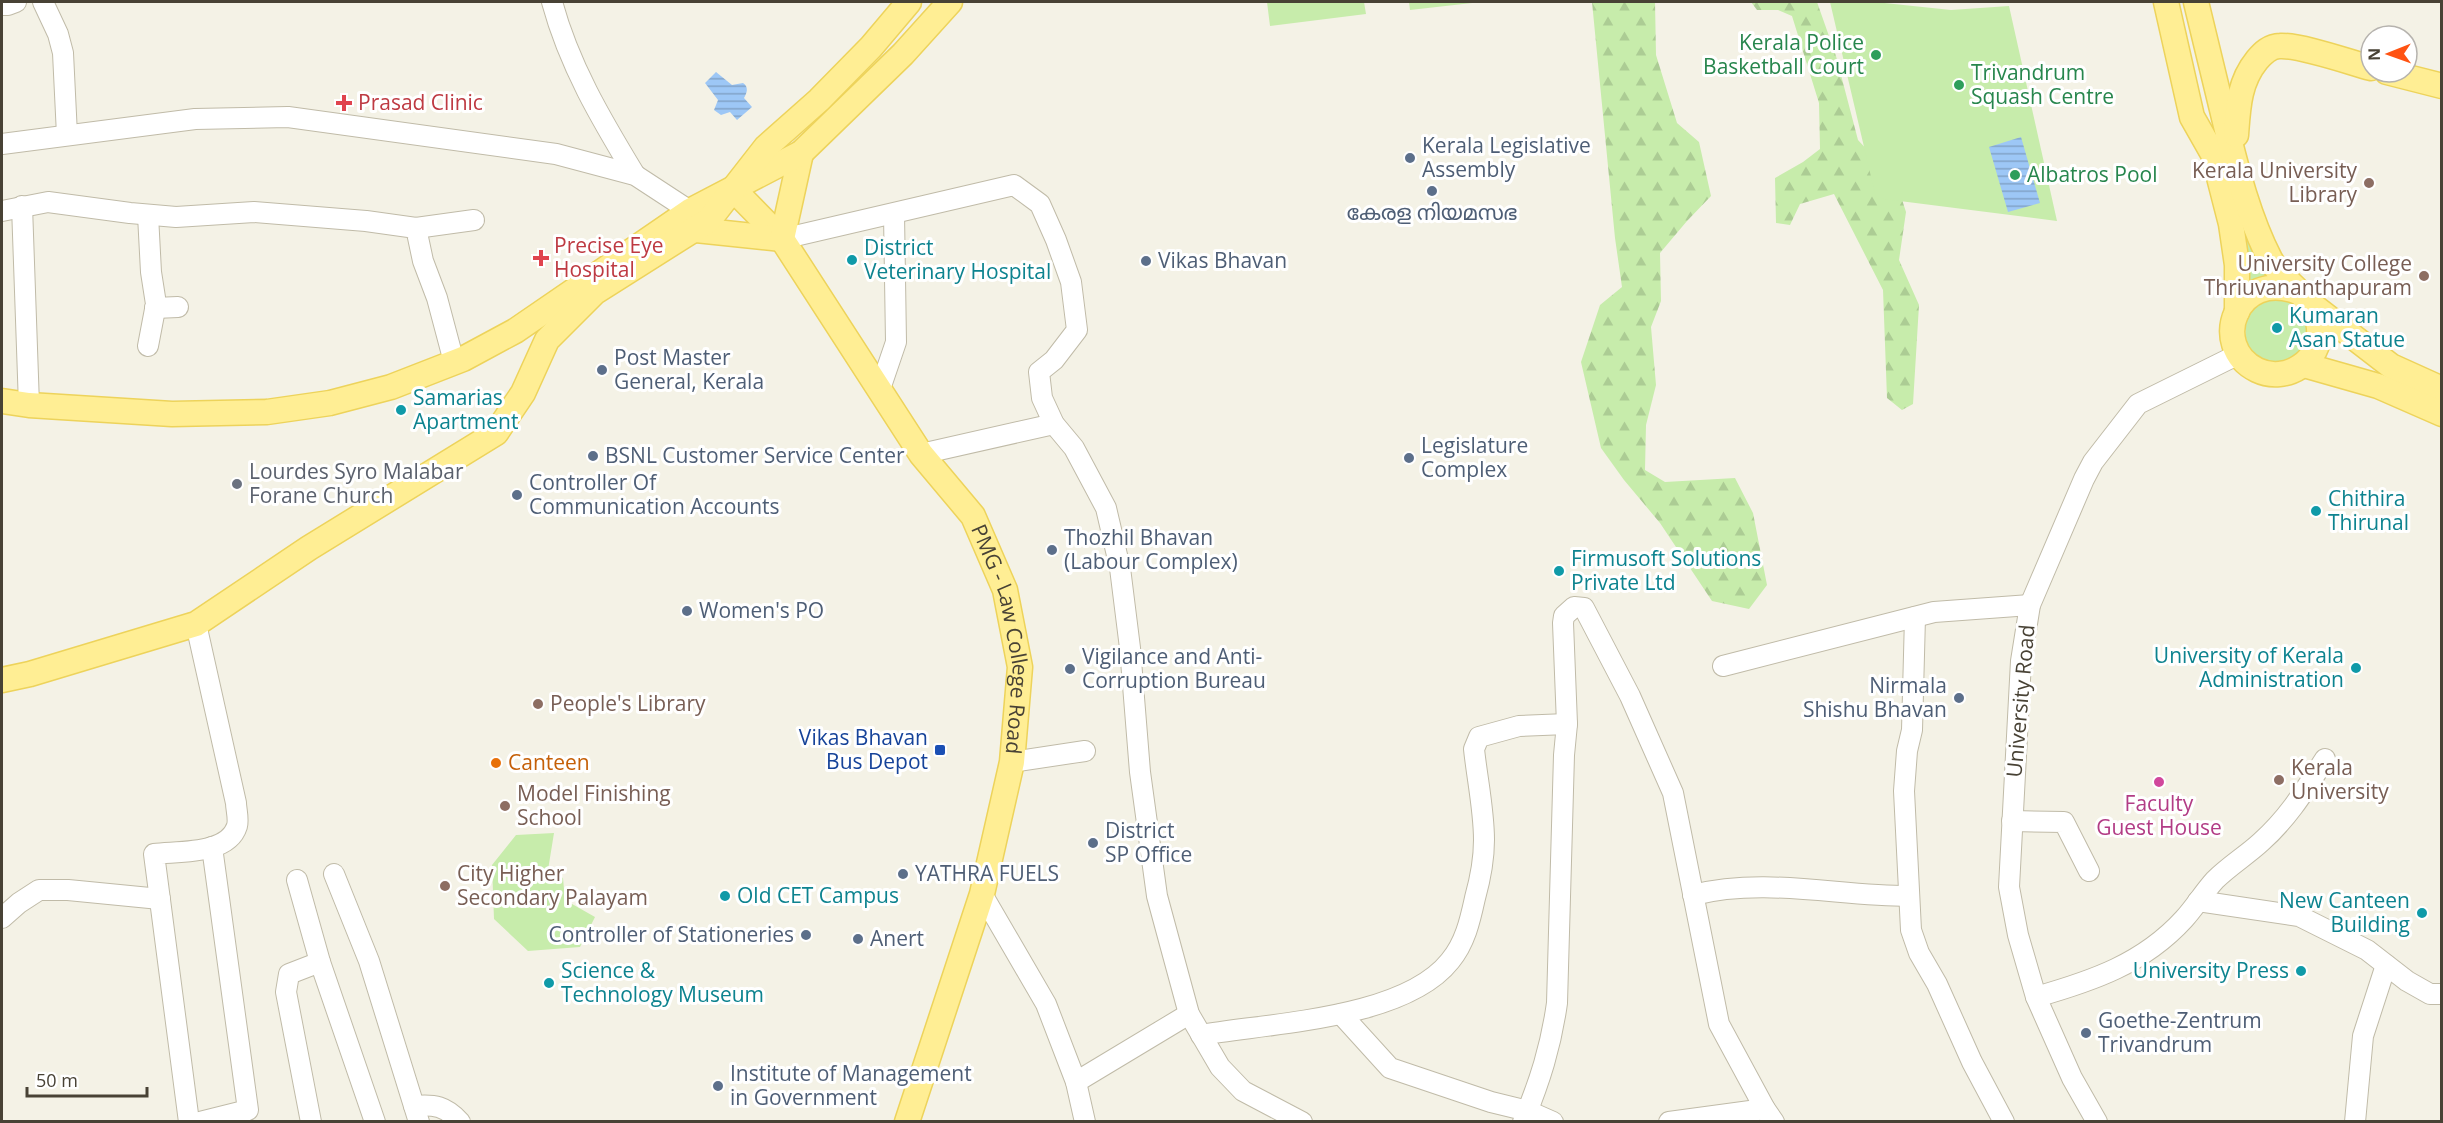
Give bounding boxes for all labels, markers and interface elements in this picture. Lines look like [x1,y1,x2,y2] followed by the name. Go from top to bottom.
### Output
[2359,24,2419,84] north arrow
[1703,28,1864,80] place label: Kerala Police Basketball Court
[1869,48,1883,62] marker: Kerala Police Basketball Court
[2363,48,2385,61] text: N
[1971,58,2114,110] place label: Trivandrum Squash Centre
[1952,78,1966,92] marker: Trivandrum Squash Centre
[358,88,483,116] place label: Prasad Clinic
[335,94,353,112] marker: Prasad Clinic
[1422,131,1591,183] place label: Kerala Legislative Assembly
[1403,151,1417,165] marker: Kerala Legislative Assembly
[2192,156,2357,208] place label: Kerala University Library
[2027,160,2157,188] place label: Albatros Pool
[2008,168,2022,182] marker: Albatros Pool
[2362,176,2376,190] marker: Kerala University Library
[1425,184,1439,198] marker: കേരള നിയമസഭ
[1347,198,1518,226] place label: കേരള നിയമസഭ
[554,231,664,283] place label: Precise Eye Hospital
[864,233,1051,285] place label: District Veterinary Hospital
[1158,246,1287,274] place label: Vikas Bhavan
[532,249,550,267] marker: Precise Eye Hospital
[2204,249,2412,301] place label: University College Thriuvananthapuram
[845,253,859,267] marker: District Veterinary Hospital
[1139,254,1153,268] marker: Vikas Bhavan
[2417,269,2431,283] marker: University College Thriuvananthapuram
[2289,301,2405,353] place label: Kumaran Asan Statue
[2270,321,2284,335] marker: Kumaran Asan Statue
[614,343,764,395] place label: Post Master General, Kerala
[595,363,609,377] marker: Post Master General, Kerala
[413,383,518,435] place label: Samarias Apartment
[394,403,408,417] marker: Samarias Apartment
[1421,431,1528,483] place label: Legislature Complex
[605,441,905,469] place label: BSNL Customer Service Center
[586,449,600,463] marker: BSNL Customer Service Center
[1402,451,1416,465] marker: Legislature Complex
[249,457,464,509] place label: Lourdes Syro Malabar Forane Church
[529,468,780,520] place label: Controller Of Communication Accounts
[230,477,244,491] marker: Lourdes Syro Malabar Forane Church
[2328,484,2409,536] place label: Chithira Thirunal
[510,488,524,502] marker: Controller Of Communication Accounts
[2309,504,2323,518] marker: Chithira Thirunal
[965,520,1035,755] street label: PMG - Law College Road
[1064,523,1238,575] place label: Thozhil Bhavan (Labour Complex)
[1045,543,1059,557] marker: Thozhil Bhavan (Labour Complex)
[1571,544,1761,596] place label: Firmusoft Solutions Private Ltd
[1552,564,1566,578] marker: Firmusoft Solutions Private Ltd
[699,596,824,624] place label: Women's PO
[680,604,694,618] marker: Women's PO
[1999,623,2041,778] street label: University Road
[2154,641,2344,693] place label: University of Kerala Administration
[1082,642,1266,694] place label: Vigilance and Anti- Corruption Bureau
[2349,661,2363,675] marker: University of Kerala Administration
[1063,662,1077,676] marker: Vigilance and Anti- Corruption Bureau
[1803,671,1947,723] place label: Nirmala Shishu Bhavan
[550,689,706,717] place label: People's Library
[1952,691,1966,705] marker: Nirmala Shishu Bhavan
[531,697,545,711] marker: People's Library
[799,723,928,775] place label: Vikas Bhavan Bus Depot
[933,743,947,757] marker: Vikas Bhavan Bus Depot
[508,748,590,776] place label: Canteen
[2291,753,2389,805] place label: Kerala University
[489,756,503,770] marker: Canteen
[2272,773,2286,787] marker: Kerala University
[2152,775,2166,789] marker: Faculty Guest House
[517,779,671,831] place label: Model Finishing School
[2096,789,2222,841] place label: Faculty Guest House
[498,799,512,813] marker: Model Finishing School
[1105,816,1192,868] place label: District SP Office
[1086,836,1100,850] marker: District SP Office
[457,859,648,911] place label: City Higher Secondary Palayam
[915,859,1059,887] place label: YATHRA FUELS
[896,867,910,881] marker: YATHRA FUELS
[438,879,452,893] marker: City Higher Secondary Palayam
[737,881,899,909] place label: Old CET Campus
[2279,886,2410,938] place label: New Canteen Building
[718,889,732,903] marker: Old CET Campus
[2415,906,2429,920] marker: New Canteen Building
[549,920,794,948] place label: Controller of Stationeries
[870,924,924,952] place label: Anert
[799,928,813,942] marker: Controller of Stationeries
[851,932,865,946] marker: Anert
[561,956,764,1008] place label: Science & Technology Museum
[2133,956,2289,984] place label: University Press
[2294,964,2308,978] marker: University Press
[542,976,556,990] marker: Science & Technology Museum
[2098,1006,2262,1058] place label: Goethe-Zentrum Trivandrum
[2079,1026,2093,1040] marker: Goethe-Zentrum Trivandrum
[730,1059,972,1111] place label: Institute of Management in Government
[27,1060,147,1098] scale bar
[36,1068,78,1092] text: 50 m
[711,1079,725,1093] marker: Institute of Management in Government

